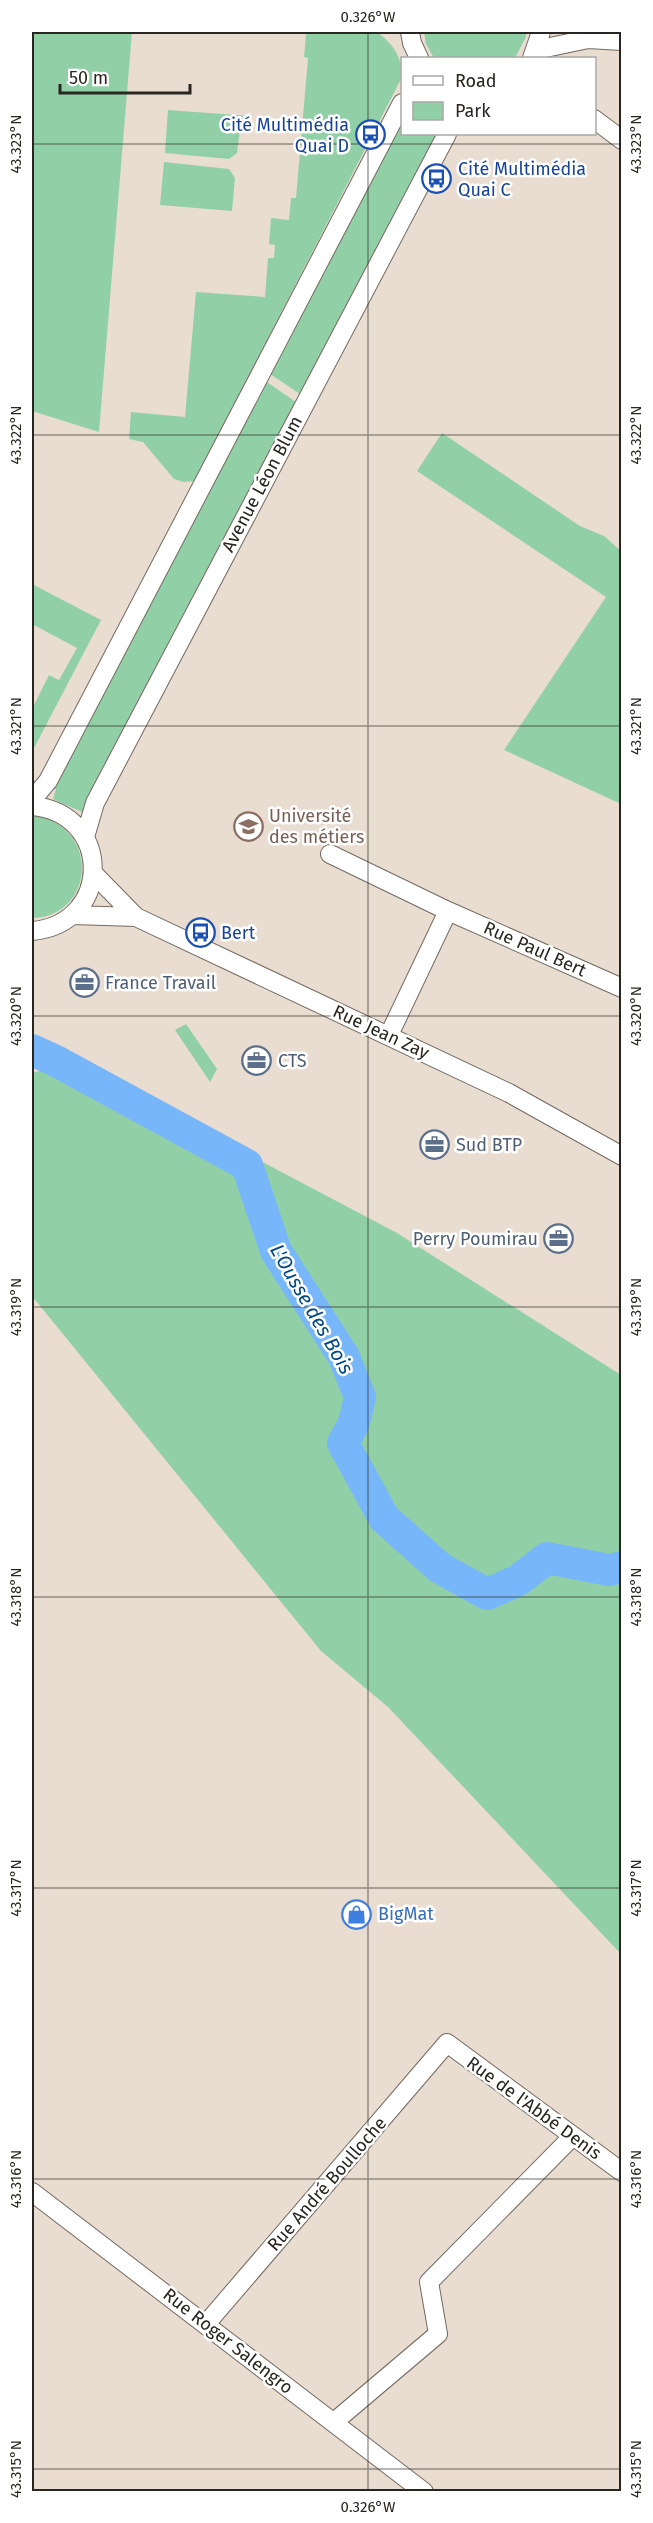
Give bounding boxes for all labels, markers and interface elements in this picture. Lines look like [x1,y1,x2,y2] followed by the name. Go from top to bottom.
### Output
[341,8,396,26] text: 0.326°W
[60,57,190,95] scale bar
[401,57,596,135] legend
[69,67,108,89] text: 50 m
[455,70,497,92] text: Road
[455,100,491,122] text: Park
[7,114,25,174] text: 43.323°N
[221,114,349,157] place label: Cité Multimédia Quai D
[627,114,645,174] text: 43.323°N
[354,119,386,151] bus stop icon: Cité Multimédia Quai D
[458,158,586,201] place label: Cité Multimédia Quai C
[421,163,453,195] bus stop icon: Cité Multimédia Quai C
[7,405,25,465] text: 43.322°N
[627,405,645,465] text: 43.322°N
[217,412,307,556] street label: Avenue Léon Blum
[7,697,25,755] text: 43.321°N
[627,697,645,755] text: 43.321°N
[269,805,364,848] place label: Université des métiers
[232,810,264,842] school or university icon: Université des métiers
[184,917,216,949] bus stop icon: Bert
[480,917,590,982] street label: Rue Paul Bert
[221,922,256,944] place label: Bert
[68,967,100,999] office icon: France Travail
[105,972,216,994] place label: France Travail
[7,986,25,1046] text: 43.320°N
[627,986,645,1046] text: 43.320°N
[329,1000,433,1064] street label: Rue Jean Zay
[241,1045,273,1077] office icon: CTS
[278,1050,307,1072] place label: CTS
[419,1129,451,1161] office icon: Sud BTP
[456,1134,522,1156] place label: Sud BTP
[543,1223,575,1255] office icon: Perry Poumirau
[413,1228,538,1250] place label: Perry Poumirau
[265,1240,359,1378] water label: L'Ousse des Bois
[7,1278,25,1336] text: 43.319°N
[627,1278,645,1336] text: 43.319°N
[7,1568,25,1626] text: 43.318°N
[627,1568,645,1626] text: 43.318°N
[7,1859,25,1917] text: 43.317°N
[627,1859,645,1917] text: 43.317°N
[341,1898,373,1930] shop icon: BigMat
[378,1903,434,1925] place label: BigMat
[462,2052,606,2164] street label: Rue de l'Abbé Denis
[263,2112,391,2256] street label: Rue André Boulloche
[7,2150,25,2208] text: 43.316°N
[627,2150,645,2208] text: 43.316°N
[159,2283,297,2399] street label: Rue Roger Salengro
[7,2440,25,2498] text: 43.315°N
[627,2440,645,2498] text: 43.315°N
[341,2498,396,2516] text: 0.326°W

